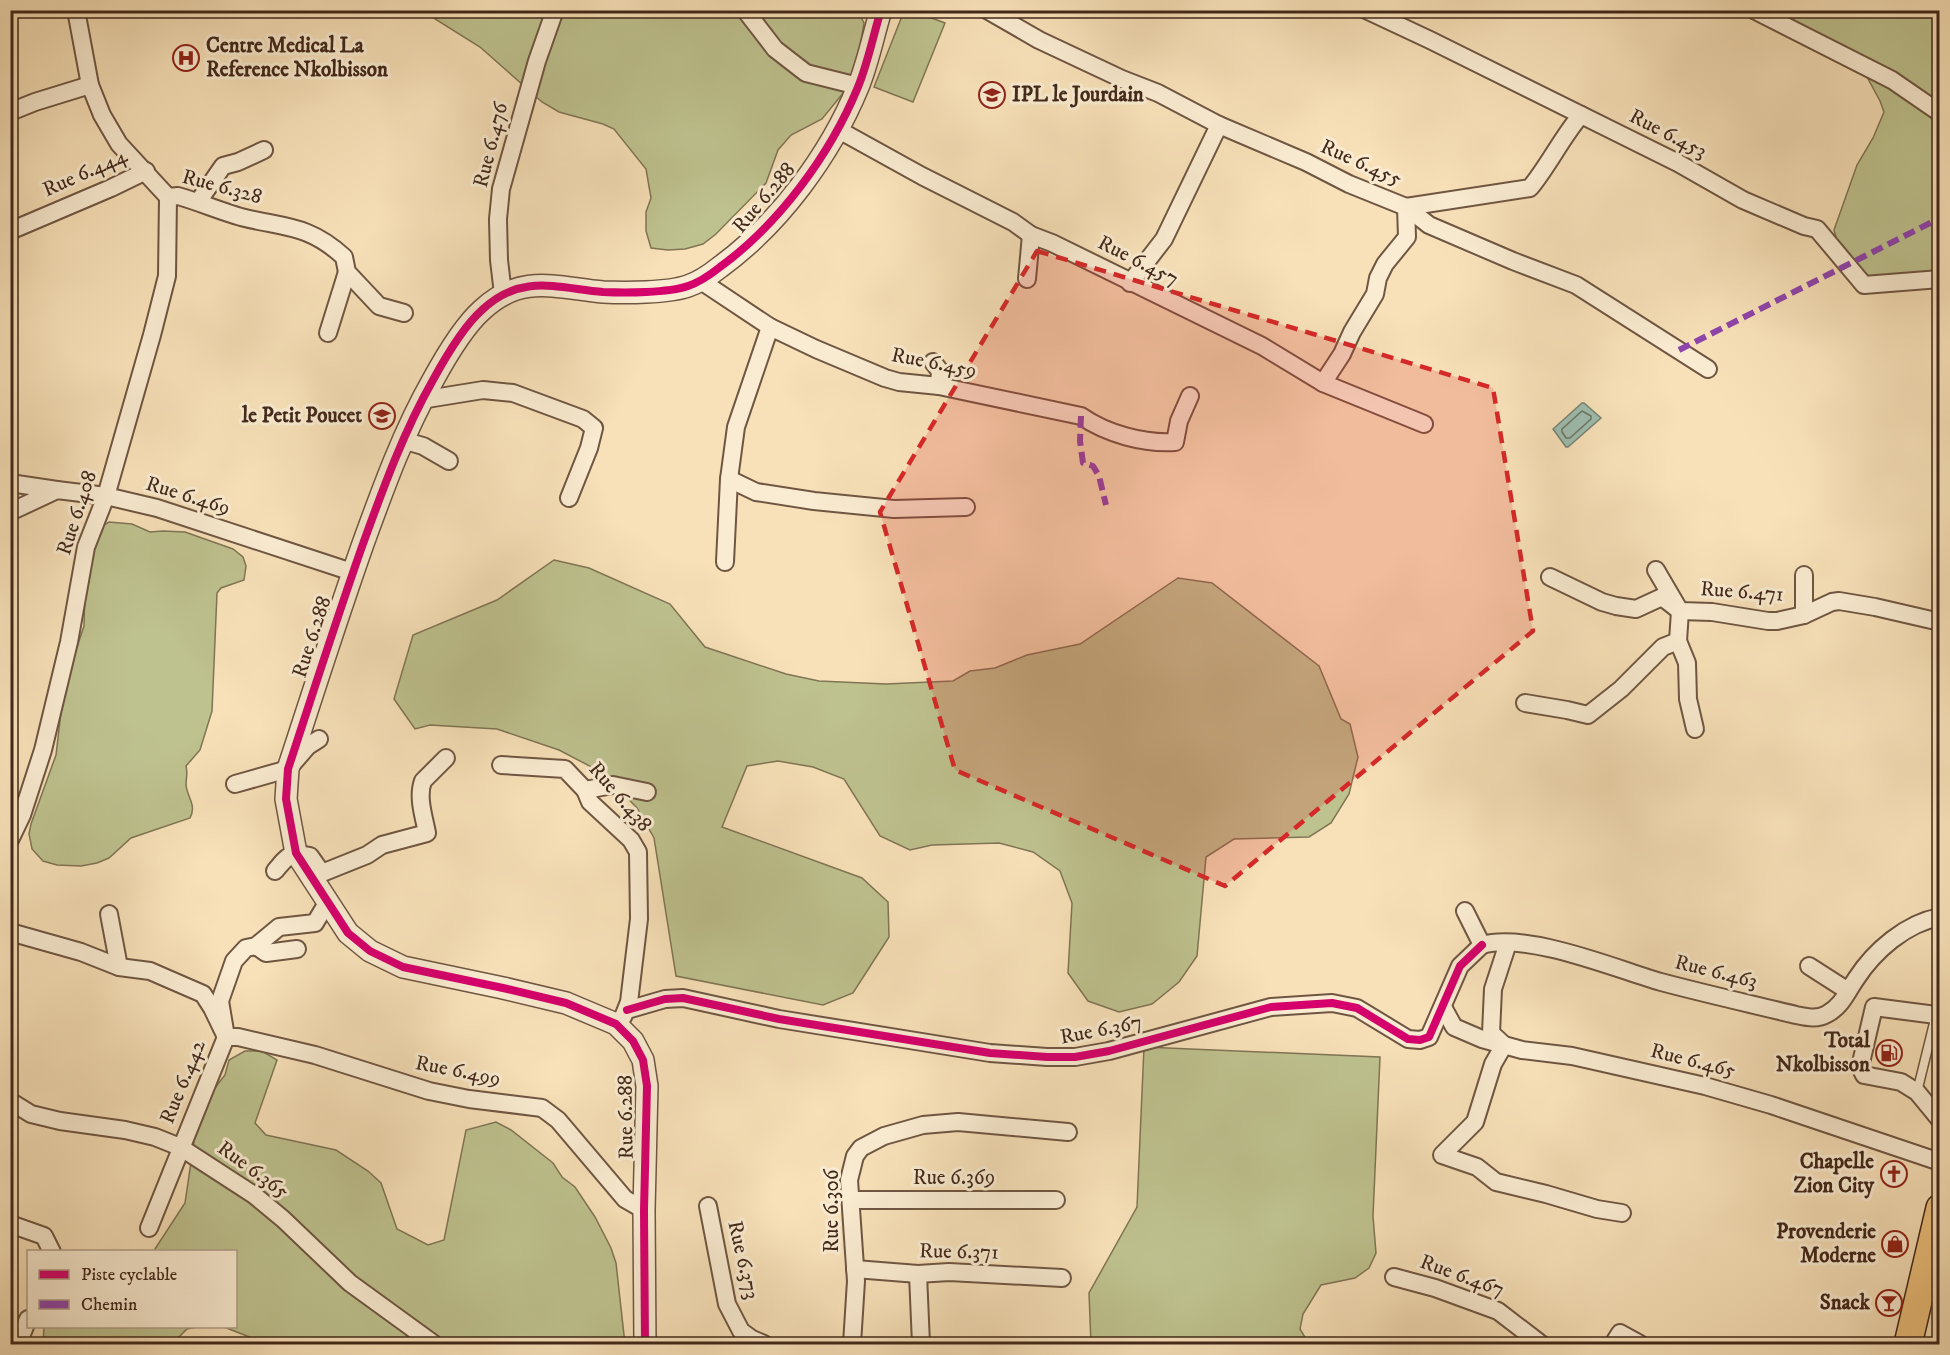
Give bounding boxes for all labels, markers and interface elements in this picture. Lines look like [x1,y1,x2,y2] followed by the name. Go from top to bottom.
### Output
[206,33,389,83] place label: Centre Medical La Reference Nkolbisson
[171,43,201,73] hospital icon: Centre Medical La Reference Nkolbisson
[977,80,1007,110] school or university icon: IPL le Jourdain
[1012,82,1145,108] place label: IPL le Jourdain
[468,99,514,190] street label: Rue 6.476
[1625,103,1711,165] street label: Rue 6.453
[1316,134,1406,192] street label: Rue 6.455
[39,143,132,203] street label: Rue 6.444
[727,157,801,239] street label: Rue 6.288
[179,164,265,210] street label: Rue 6.328
[1093,230,1183,292] street label: Rue 6.457
[889,342,979,384] street label: Rue 6.459
[367,401,397,431] school or university icon: le Petit Poucet
[241,403,362,429] place label: le Petit Poucet
[51,467,103,559] street label: Rue 6.408
[143,471,233,521] street label: Rue 6.469
[1699,576,1785,608] street label: Rue 6.471
[287,593,337,681] street label: Rue 6.288
[583,757,657,837] street label: Rue 6.438
[1672,949,1760,995] street label: Rue 6.463
[1058,1009,1144,1051] street label: Rue 6.367
[1776,1028,1871,1078] place label: Total Nkolbisson
[154,1036,212,1128] street label: Rue 6.442
[1648,1038,1738,1084] street label: Rue 6.465
[1874,1038,1904,1068] fuel station icon: Total Nkolbisson
[413,1050,503,1092] street label: Rue 6.499
[612,1075,640,1159] street label: Rue 6.288
[212,1135,294,1205] street label: Rue 6.365
[1794,1149,1875,1199] place label: Chapelle Zion City
[1879,1159,1909,1189] church icon: Chapelle Zion City
[913,1165,995,1191] street label: Rue 6.369
[819,1168,845,1253] street label: Rue 6.306
[721,1218,765,1302] street label: Rue 6.373
[1776,1219,1876,1269] place label: Provenderie Moderne
[1880,1229,1910,1259] shop icon: Provenderie Moderne
[919,1238,999,1266] street label: Rue 6.371
[1416,1249,1508,1303] street label: Rue 6.467
[27,1250,237,1328] legend
[81,1264,177,1286] text: Piste cyclable
[1874,1288,1904,1318] bar icon: Snack
[1820,1290,1871,1316] place label: Snack
[81,1294,138,1316] text: Chemin

